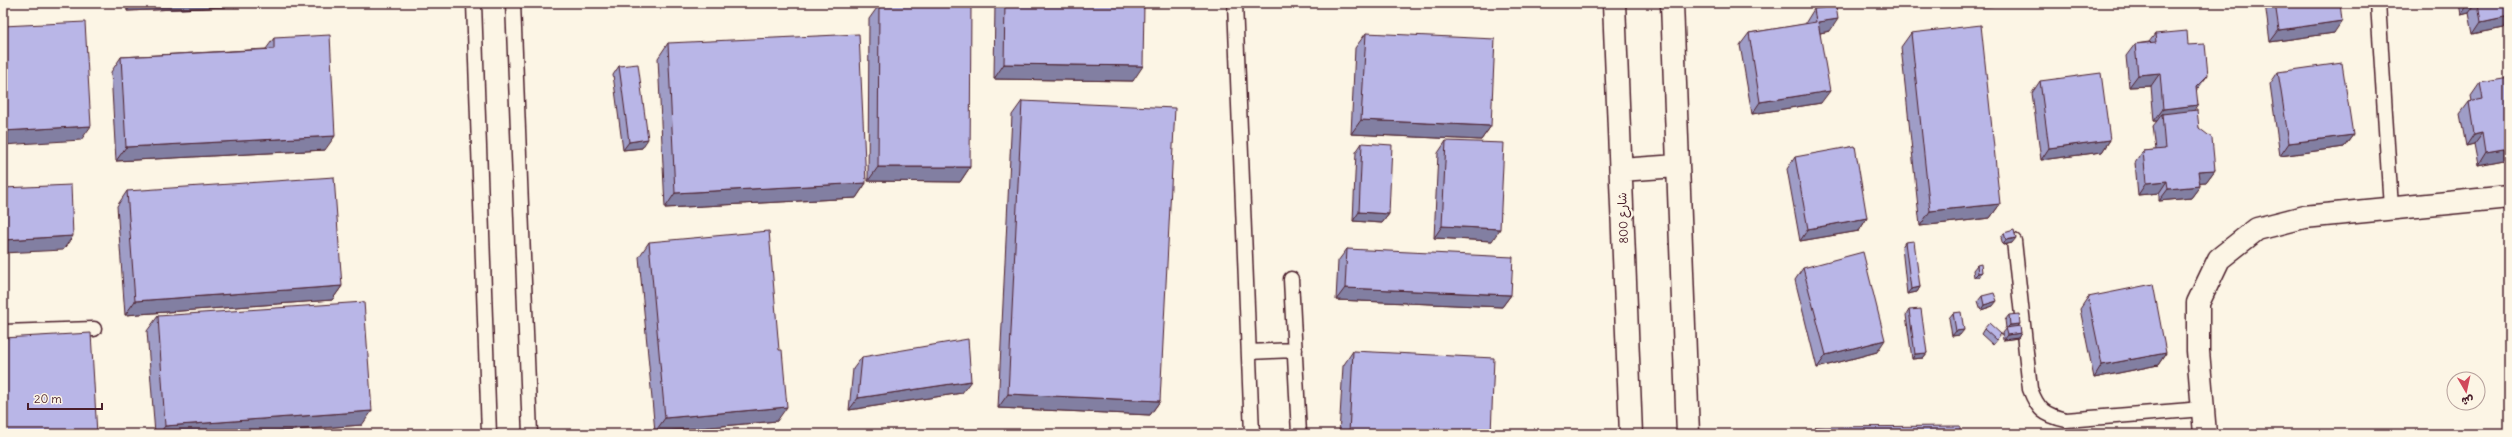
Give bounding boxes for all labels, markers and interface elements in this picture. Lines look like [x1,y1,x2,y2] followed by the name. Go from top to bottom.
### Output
[1614,192,1633,244] street label: شارع 800
[2446,371,2486,411] north arrow
[28,385,102,411] scale bar
[34,391,62,406] text: 20 m
[2460,393,2475,409] text: ش

